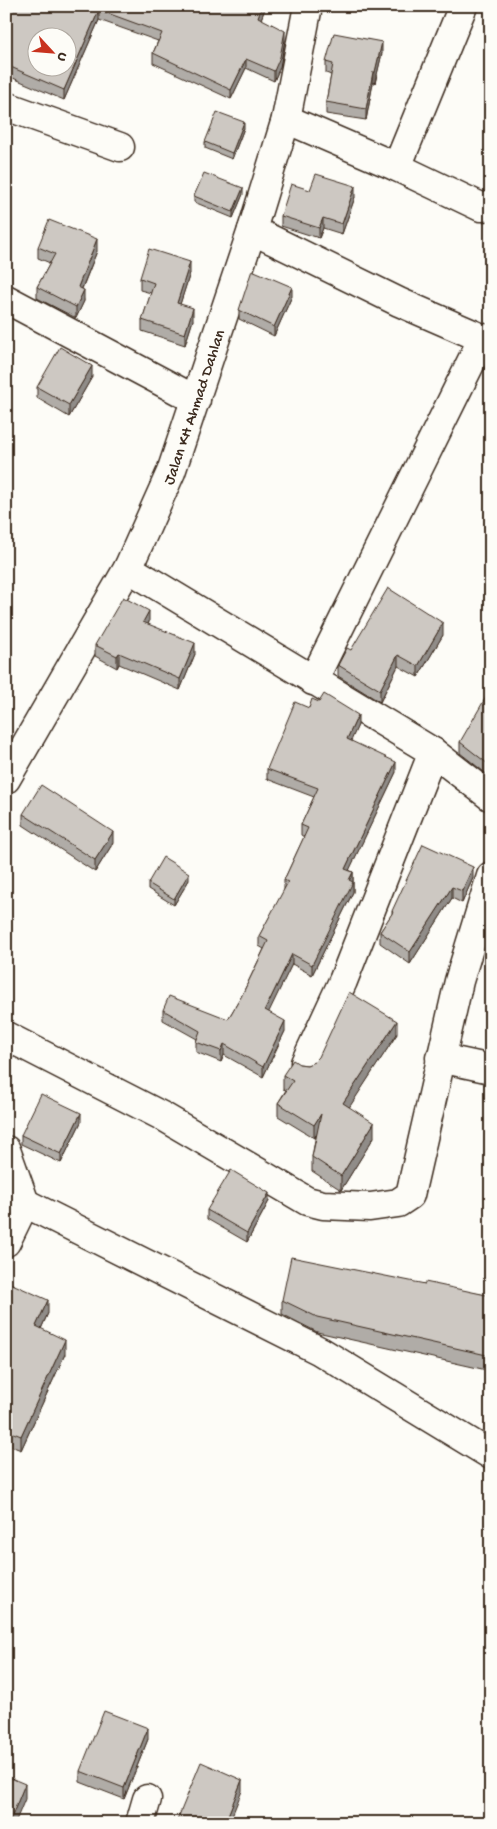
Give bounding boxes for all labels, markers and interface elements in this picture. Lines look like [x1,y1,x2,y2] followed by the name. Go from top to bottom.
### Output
[28,28,78,78] north arrow
[52,49,71,64] text: U
[161,327,231,488] street label: Jalan KH Ahmad Dahlan

